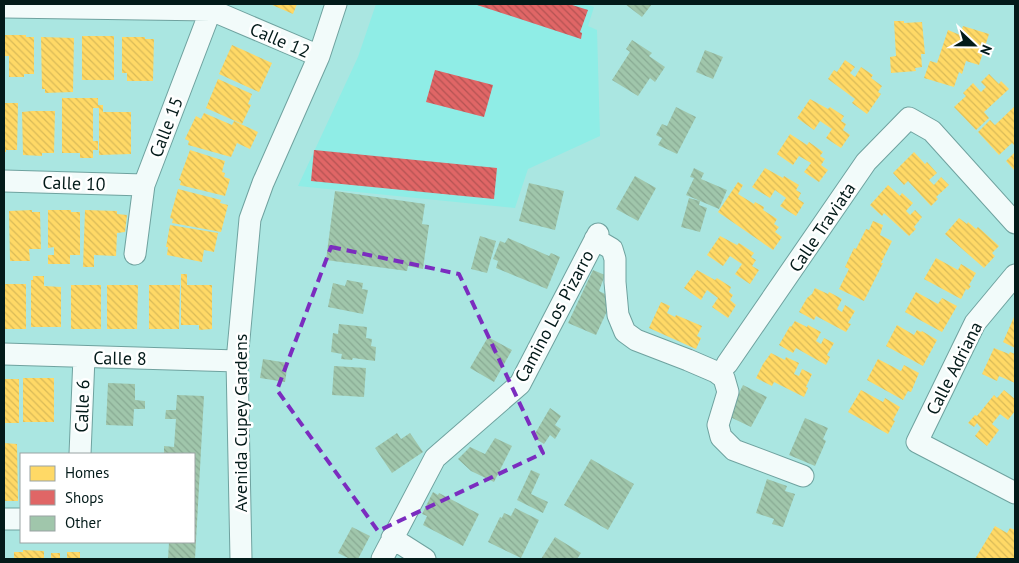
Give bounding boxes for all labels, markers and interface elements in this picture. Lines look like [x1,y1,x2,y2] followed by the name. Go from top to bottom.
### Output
[247,17,313,63] street label: Calle 12
[949,20,999,70] north arrow
[976,42,996,58] text: N
[144,93,188,161] street label: Calle 15
[42,170,106,196] street label: Calle 10
[784,178,860,276] street label: Calle Traviata
[509,246,599,386] street label: Camino Los Pizarro
[921,317,987,419] street label: Calle Adriana
[229,334,252,512] street label: Avenida Cupey Gardens
[93,346,147,370] street label: Calle 8
[70,379,94,433] street label: Calle 6
[20,453,195,543] legend
[65,463,109,482] text: Homes
[65,488,104,507] text: Shops
[65,513,101,532] text: Other

